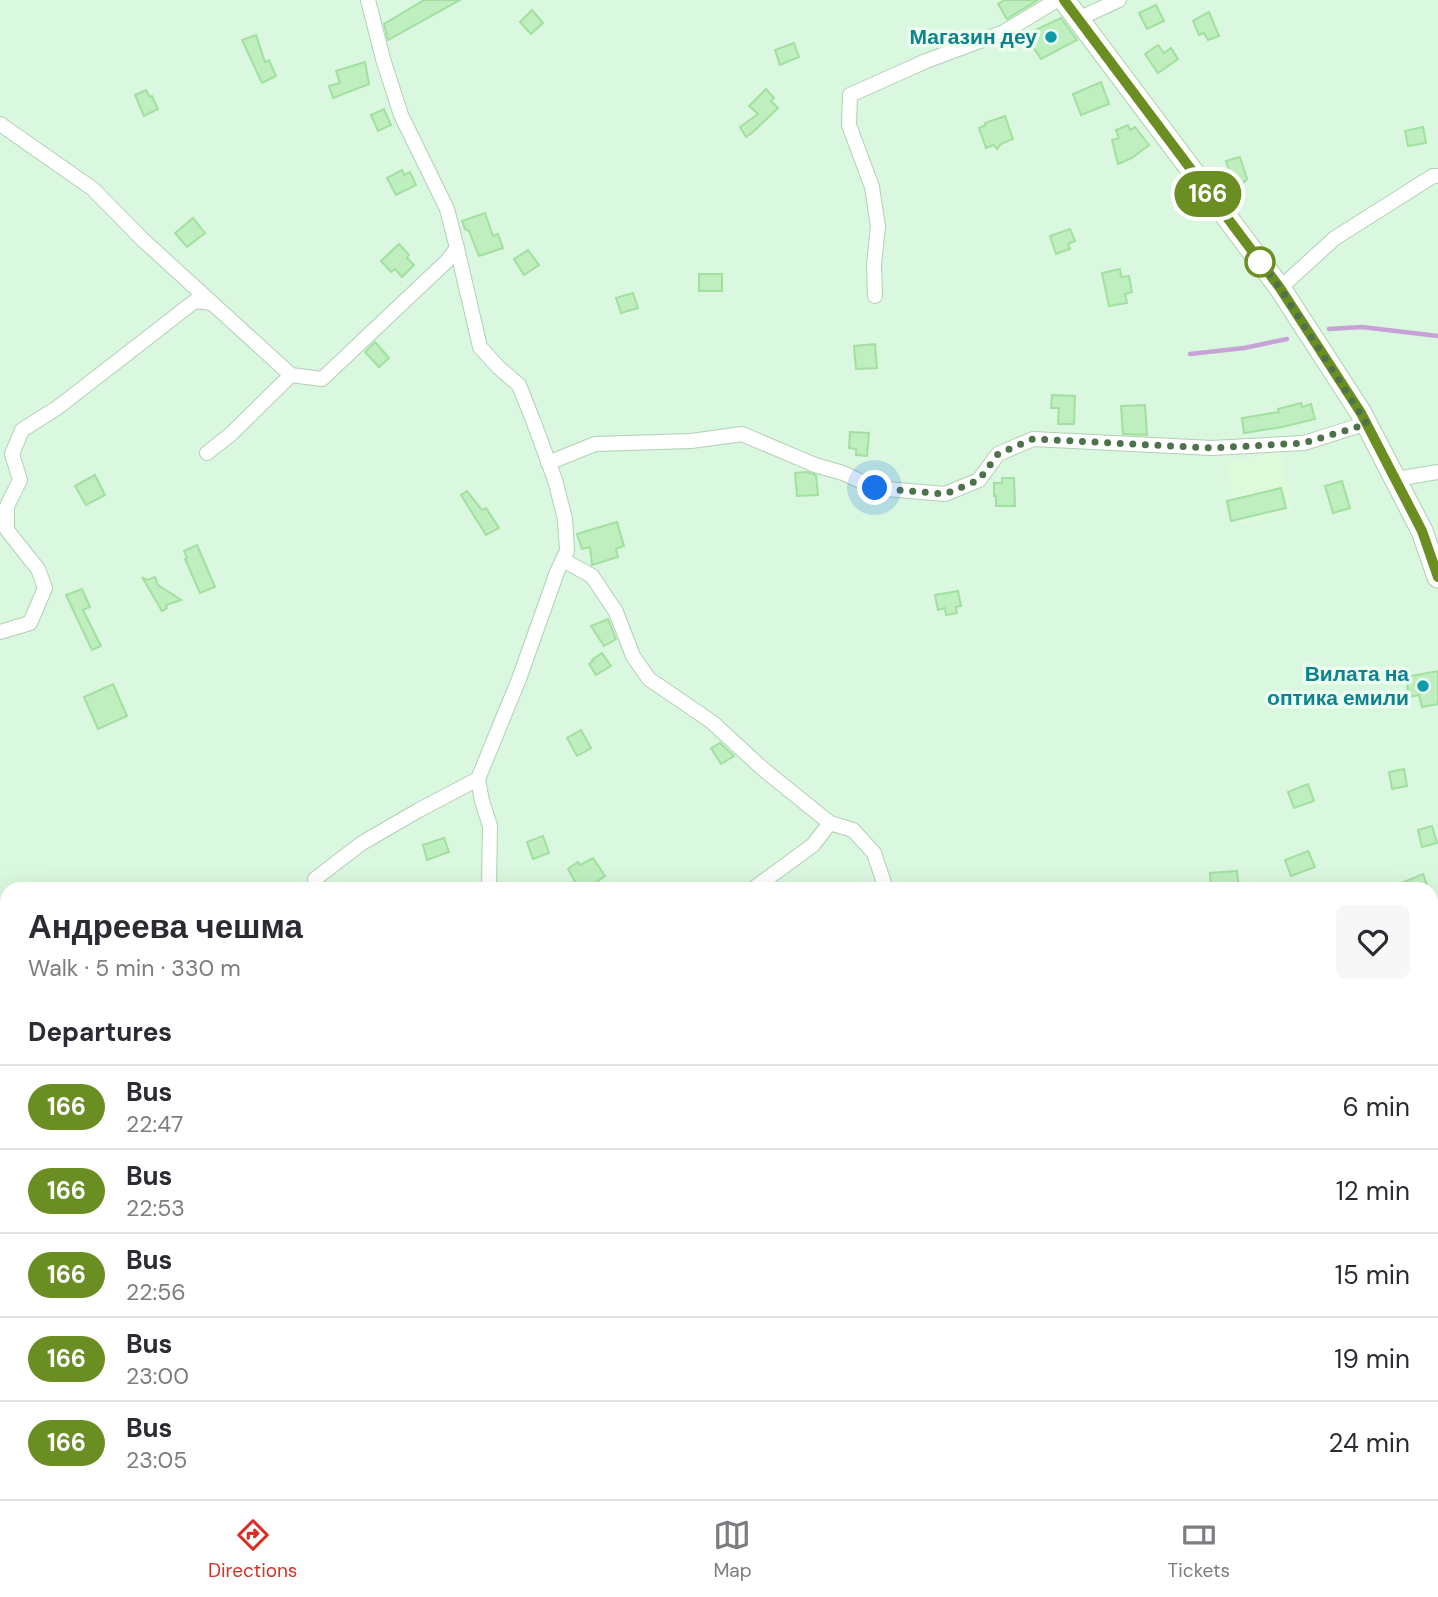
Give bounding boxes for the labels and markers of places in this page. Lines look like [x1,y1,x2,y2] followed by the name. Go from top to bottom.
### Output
[910,23,1037,51] place label: Магазин деу
[1043,29,1059,45] marker: Магазин деу
[1245,247,1275,277] unlabelled marker
[1267,660,1409,712] place label: Вилата на оптика емили
[1415,678,1431,694] marker: Вилата на оптика емили

